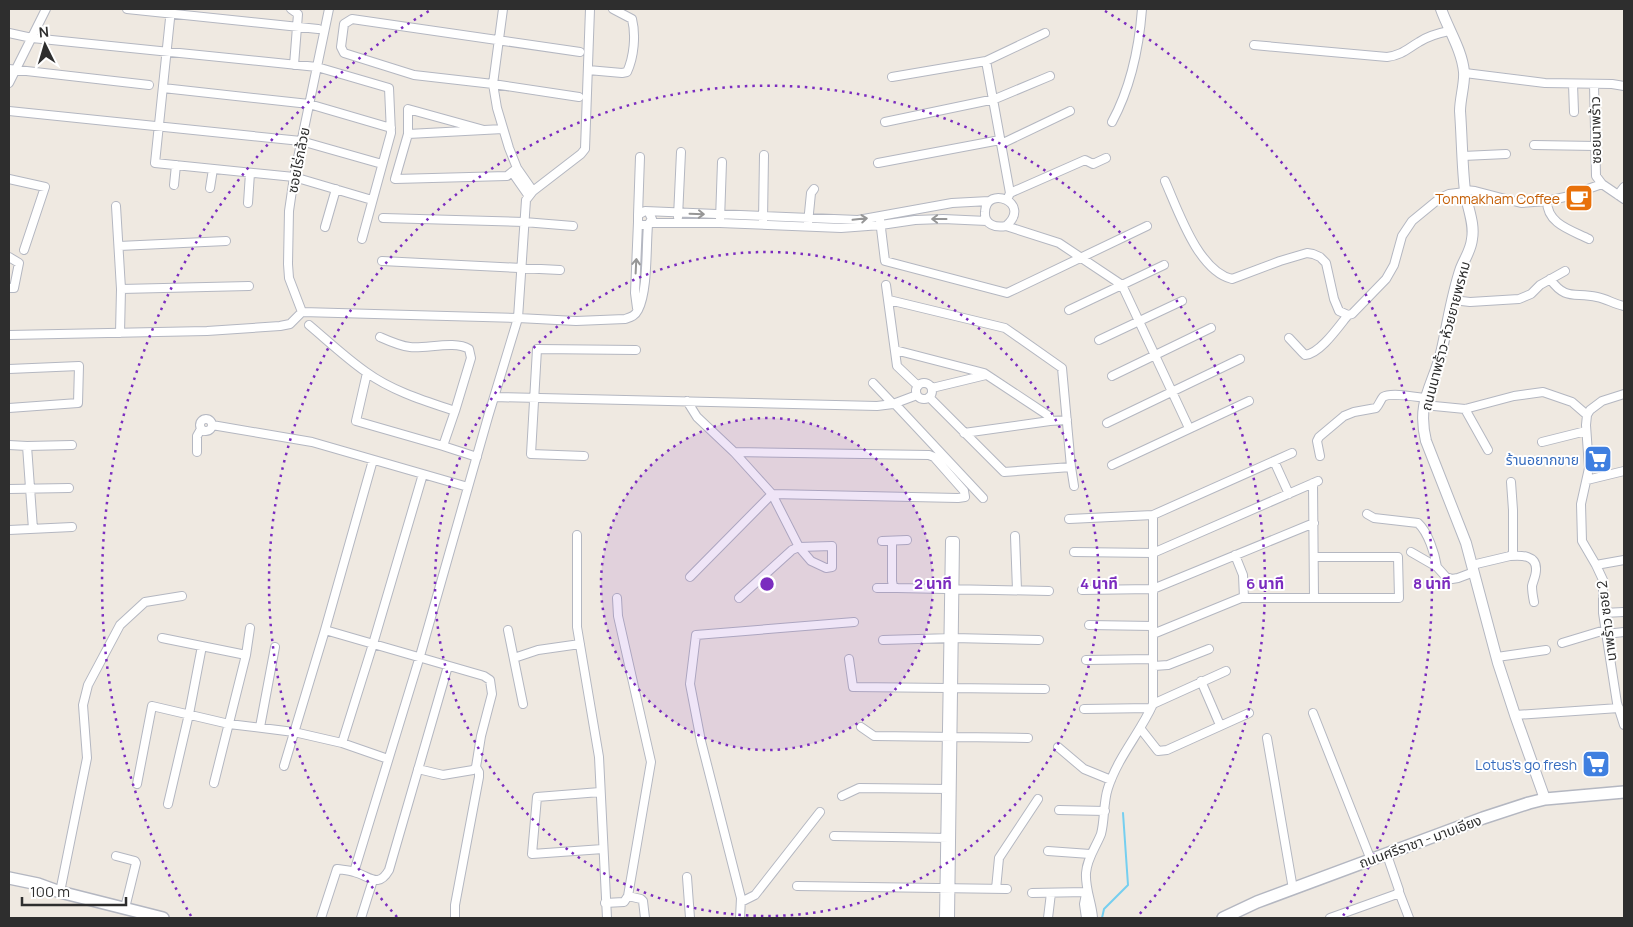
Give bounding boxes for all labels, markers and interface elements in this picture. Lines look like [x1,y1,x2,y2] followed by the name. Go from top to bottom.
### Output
[20,20,70,70] north arrow
[38,22,50,41] text: N
[1585,96,1605,164] street label: ซอยนาพร้าว
[282,125,314,195] street label: ซอยไร่กล้วย
[1564,183,1594,213] cafe icon: Tonmakham Coffee
[1435,189,1560,208] place label: Tonmakham Coffee
[689,210,705,219] one-way arrow
[851,214,867,224] one-way arrow
[931,214,947,224] one-way arrow
[631,259,641,275] one-way arrow
[1416,259,1474,413] street label: ถนนนาพร้าว-ห้วยยายพรหม
[1583,444,1613,474] supermarket icon: ร้านอยากขาย
[1506,450,1579,469] place label: ร้านอยากขาย
[914,573,952,594] text: 2 นาที
[1080,573,1118,594] text: 4 นาที
[1246,573,1284,594] text: 6 นาที
[1413,573,1451,594] text: 8 นาที
[758,575,776,593] centre of rings
[1592,580,1620,662] street label: นาพร้าว ซอย 2
[1581,749,1611,779] supermarket icon: Lotus's go fresh
[1475,755,1577,774] place label: Lotus's go fresh
[1356,810,1484,872] street label: ถนนศรีราชา - มาบเอียง
[22,874,126,906] scale bar
[30,881,70,902] text: 100 m

